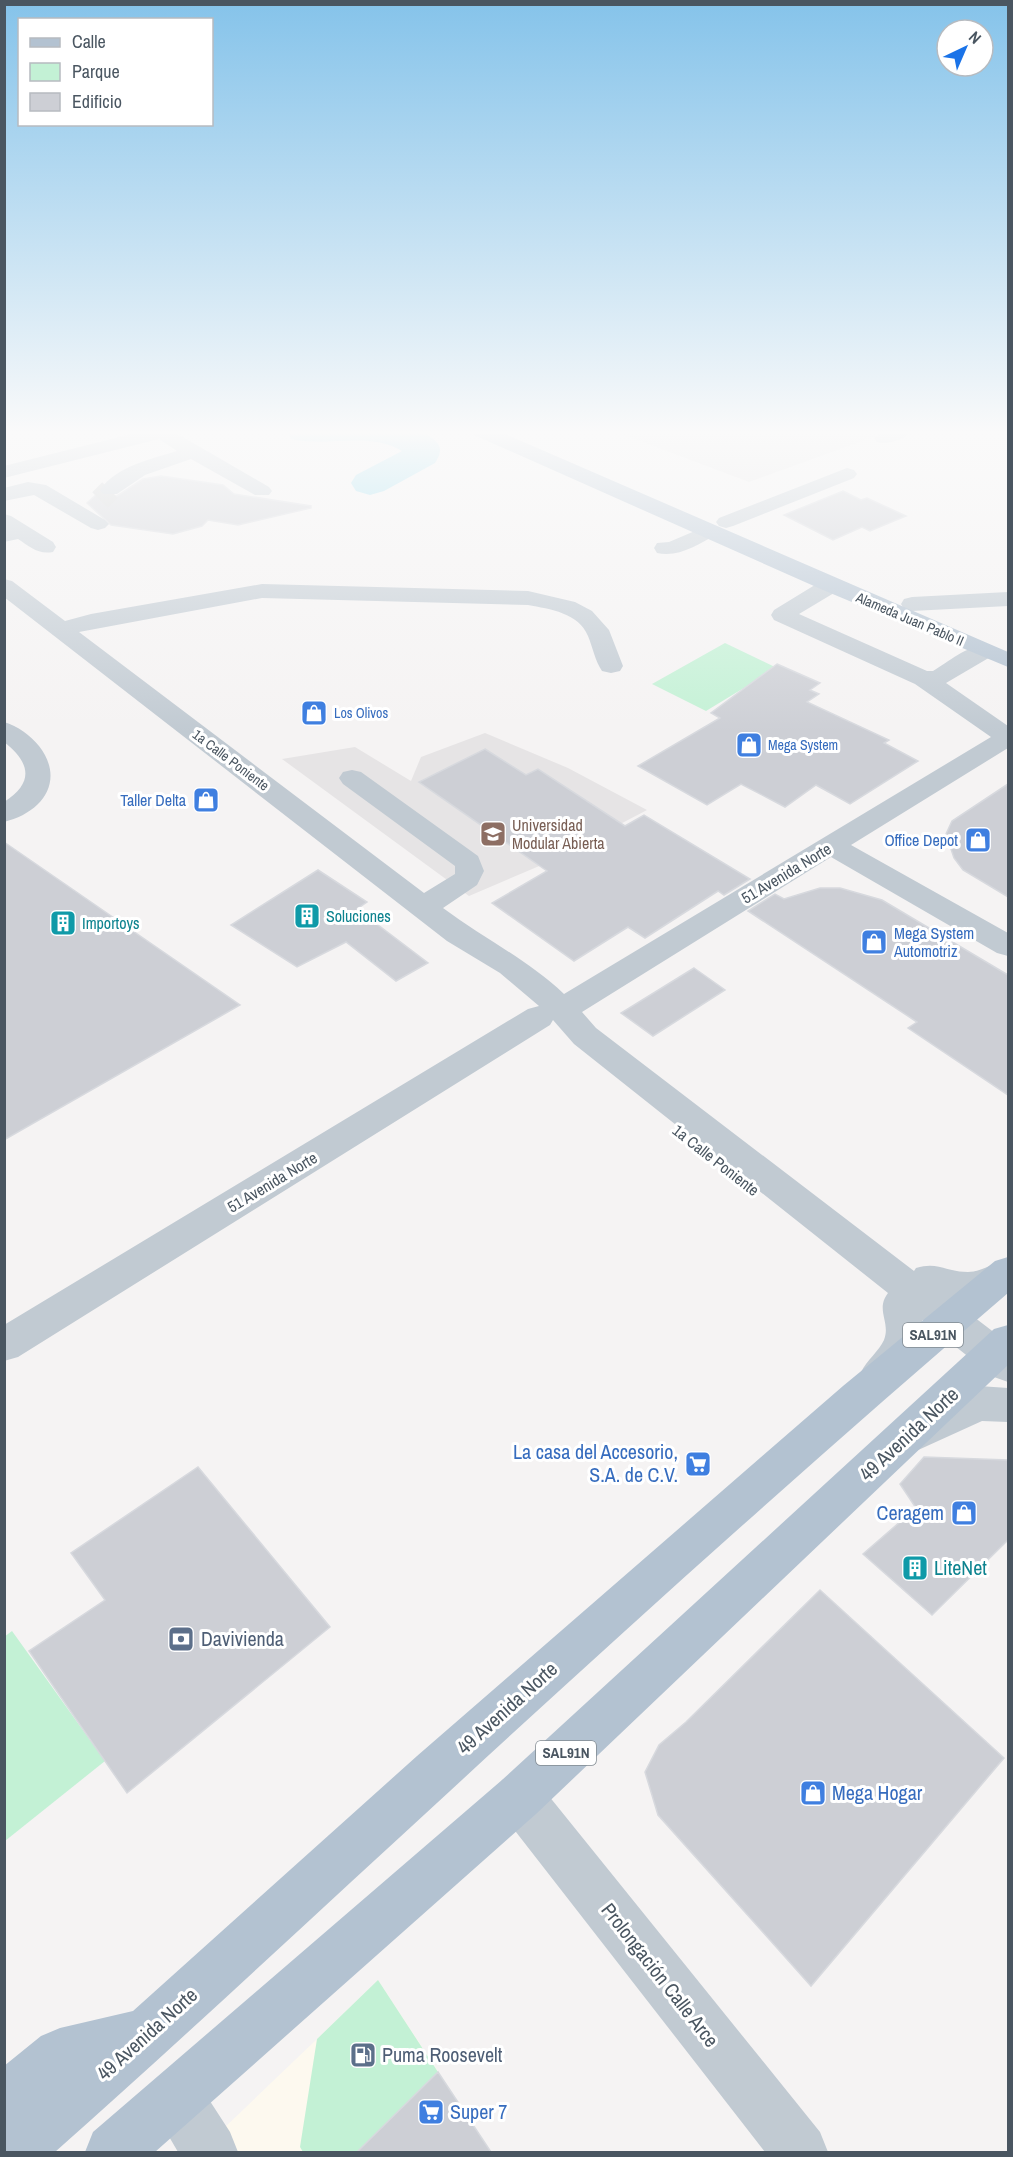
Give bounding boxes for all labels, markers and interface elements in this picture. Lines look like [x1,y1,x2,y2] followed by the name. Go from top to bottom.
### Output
[18,18,213,126] legend
[935,18,995,78] north arrow
[964,26,986,48] text: N
[72,29,106,54] text: Calle
[72,59,120,84] text: Parque
[72,89,122,114] text: Edificio
[852,588,967,650] street label: Alameda Juan Pablo II
[299,698,329,728] shop icon: Los Olivos
[334,704,388,722] place label: Los Olivos
[189,725,273,795] street label: 1a Calle Poniente
[734,730,764,760] shop icon: Mega System
[768,736,838,754] place label: Mega System
[191,785,221,815] shop icon: Taller Delta
[120,789,187,811] place label: Taller Delta
[512,814,605,854] place label: Universidad Modular Abierta
[478,819,508,849] school or university icon: Universidad Modular Abierta
[963,825,993,855] shop icon: Office Depot
[885,829,958,851] place label: Office Depot
[737,838,835,908] street label: 51 Avenida Norte
[292,901,322,931] building icon: Soluciones
[326,905,391,927] place label: Soluciones
[48,908,78,938] building icon: Importoys
[82,912,140,934] place label: Importoys
[893,922,974,962] place label: Mega System Automotriz
[859,927,889,957] shop icon: Mega System Automotriz
[668,1119,764,1201] street label: 1a Calle Poniente
[223,1147,321,1217] street label: 51 Avenida Norte
[903,1323,963,1347] road number: SAL91N
[853,1381,964,1487] street label: 49 Avenida Norte
[513,1438,678,1488] place label: La casa del Accesorio, S.A. de C.V.
[683,1449,713,1479] supermarket icon: La casa del Accesorio, S.A. de C.V.
[949,1498,979,1528] shop icon: Ceragem
[877,1499,944,1526] place label: Ceragem
[900,1553,930,1583] building icon: LiteNet
[934,1554,987,1581] place label: LiteNet
[166,1624,196,1654] bank icon: Davivienda
[201,1625,284,1652] place label: Davivienda
[451,1655,563,1760] street label: 49 Avenida Norte
[536,1741,596,1765] road number: SAL91N
[798,1778,828,1808] shop icon: Mega Hogar
[832,1779,923,1806] place label: Mega Hogar
[596,1897,725,2052] street label: Prolongación Calle Arce
[91,1981,203,2086] street label: 49 Avenida Norte
[348,2040,378,2070] fuel station icon: Puma Roosevelt
[382,2041,503,2068] place label: Puma Roosevelt
[416,2097,446,2127] supermarket icon: Super 7
[450,2098,507,2125] place label: Super 7

